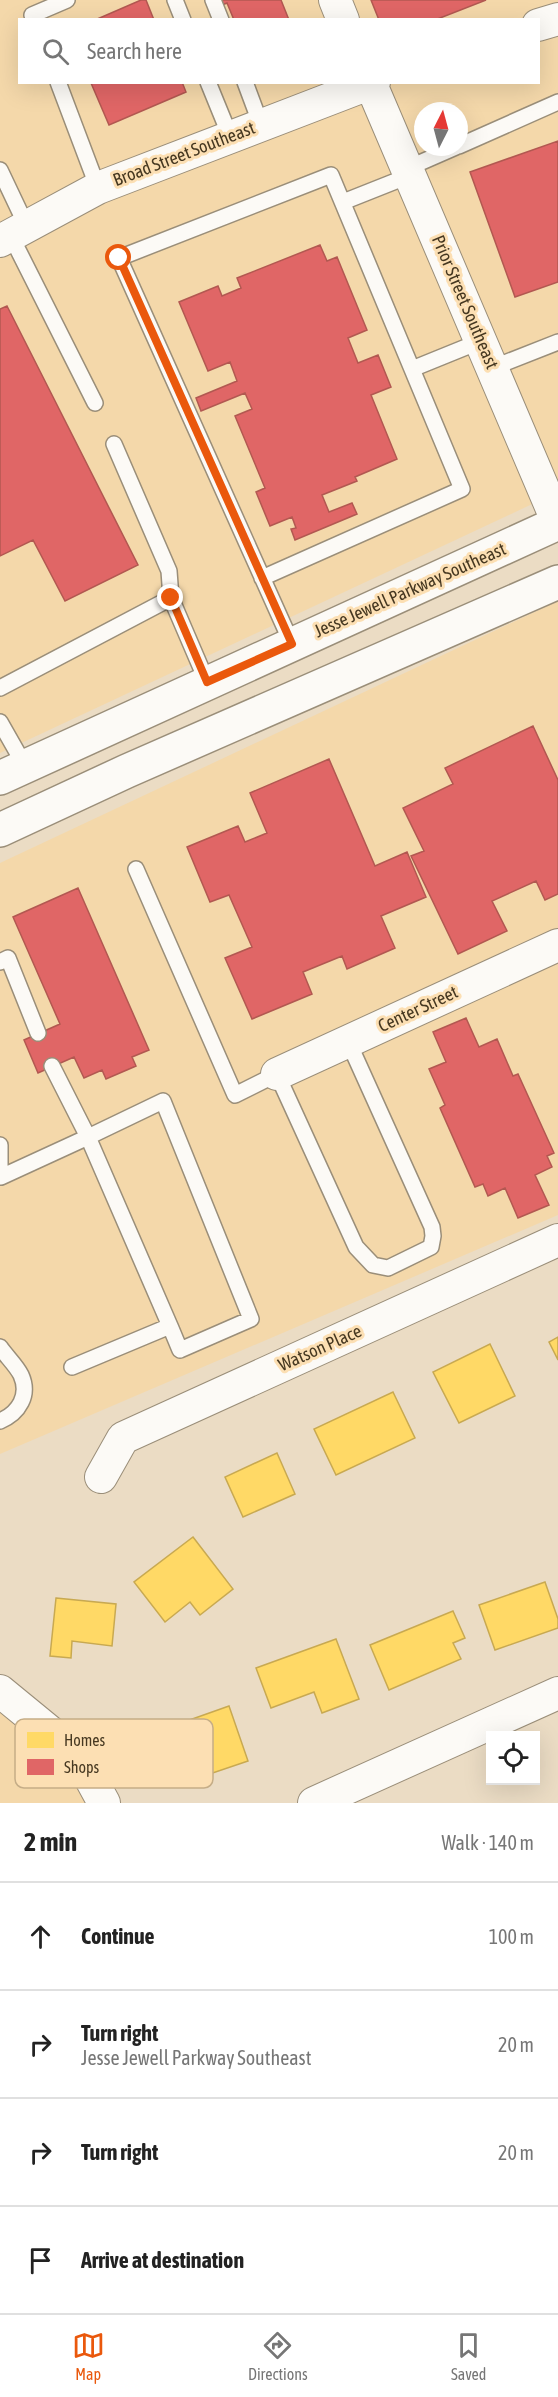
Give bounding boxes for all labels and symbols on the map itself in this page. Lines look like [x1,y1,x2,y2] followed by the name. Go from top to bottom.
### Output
[414,102,468,156] north arrow
[110,117,258,190] street label: Broad Street Southeast
[428,232,503,372] street label: Prior Street Southeast
[105,244,131,270] route start
[311,538,509,641] street label: Jesse Jewell Parkway Southeast
[157,584,183,610] route end
[375,981,461,1036] street label: Center Street
[275,1320,365,1375] street label: Watson Place
[15,1719,213,1788] legend
[64,1731,106,1749] text: Homes
[64,1758,100,1777] text: Shops

